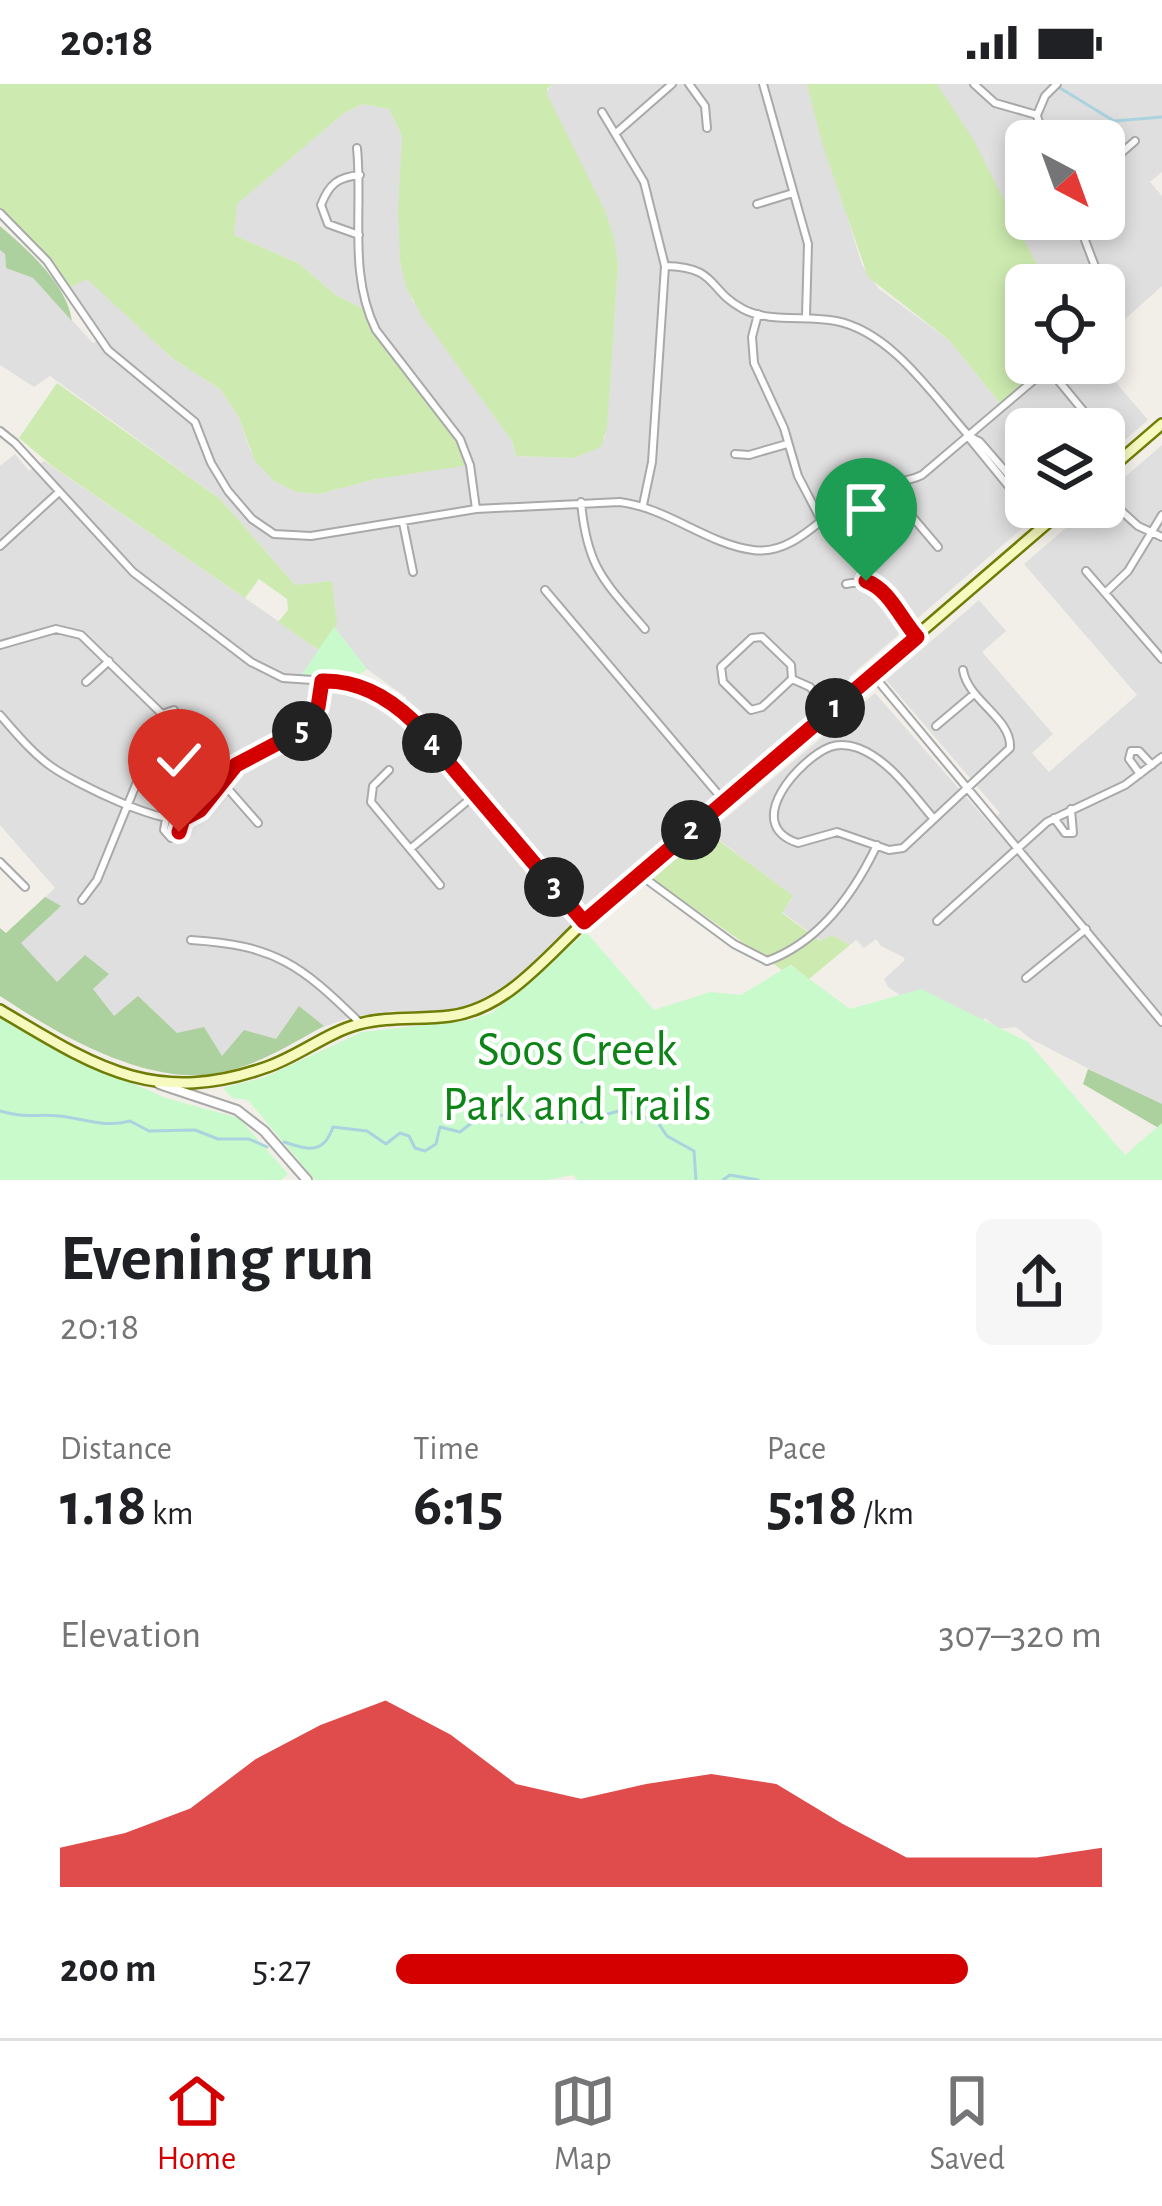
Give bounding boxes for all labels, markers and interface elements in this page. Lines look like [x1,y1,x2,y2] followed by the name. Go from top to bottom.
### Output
[60,19,153,64] text: 20:18
[1005,120,1125,240] north arrow
[1005,120,1125,528] map controls
[1005,264,1125,384] button: locate
[1005,408,1125,528] button: layers
[815,458,917,581] pin
[833,476,899,542] icon: arrive
[805,678,865,738] pin: 1
[829,691,841,724] text: 1
[272,701,332,761] pin: 5
[128,709,230,832] pin
[402,713,462,773] pin: 4
[295,714,309,747] text: 5
[424,726,440,759] text: 4
[146,727,212,793] icon: check
[661,800,721,860] pin: 2
[683,813,699,846] text: 2
[524,857,584,917] pin: 3
[547,870,561,903] text: 3
[443,1027,711,1130] park label: Soos Creek Park and Trails
[976,1219,1102,1345] button: share
[60,1226,374,1292] text: Evening run
[60,1308,139,1347] text: 20:18
[60,1433,172,1466] text: Distance
[413,1433,479,1466] text: Time
[767,1433,826,1466] text: Pace
[60,1476,147,1536] text: 1.18
[413,1476,504,1536] text: 6:15
[767,1476,858,1536] text: 5:18
[147,1498,193,1531] text: km
[858,1498,914,1531] text: /km
[60,1616,201,1655] text: Elevation
[938,1616,1102,1655] text: 307–320 m
[60,1950,156,1989] text: 200 m
[252,1950,311,1989] text: 5:27
[157,2068,236,2180] tab: Home
[550,2068,616,2180] tab: Map
[930,2068,1005,2180] tab: Saved

